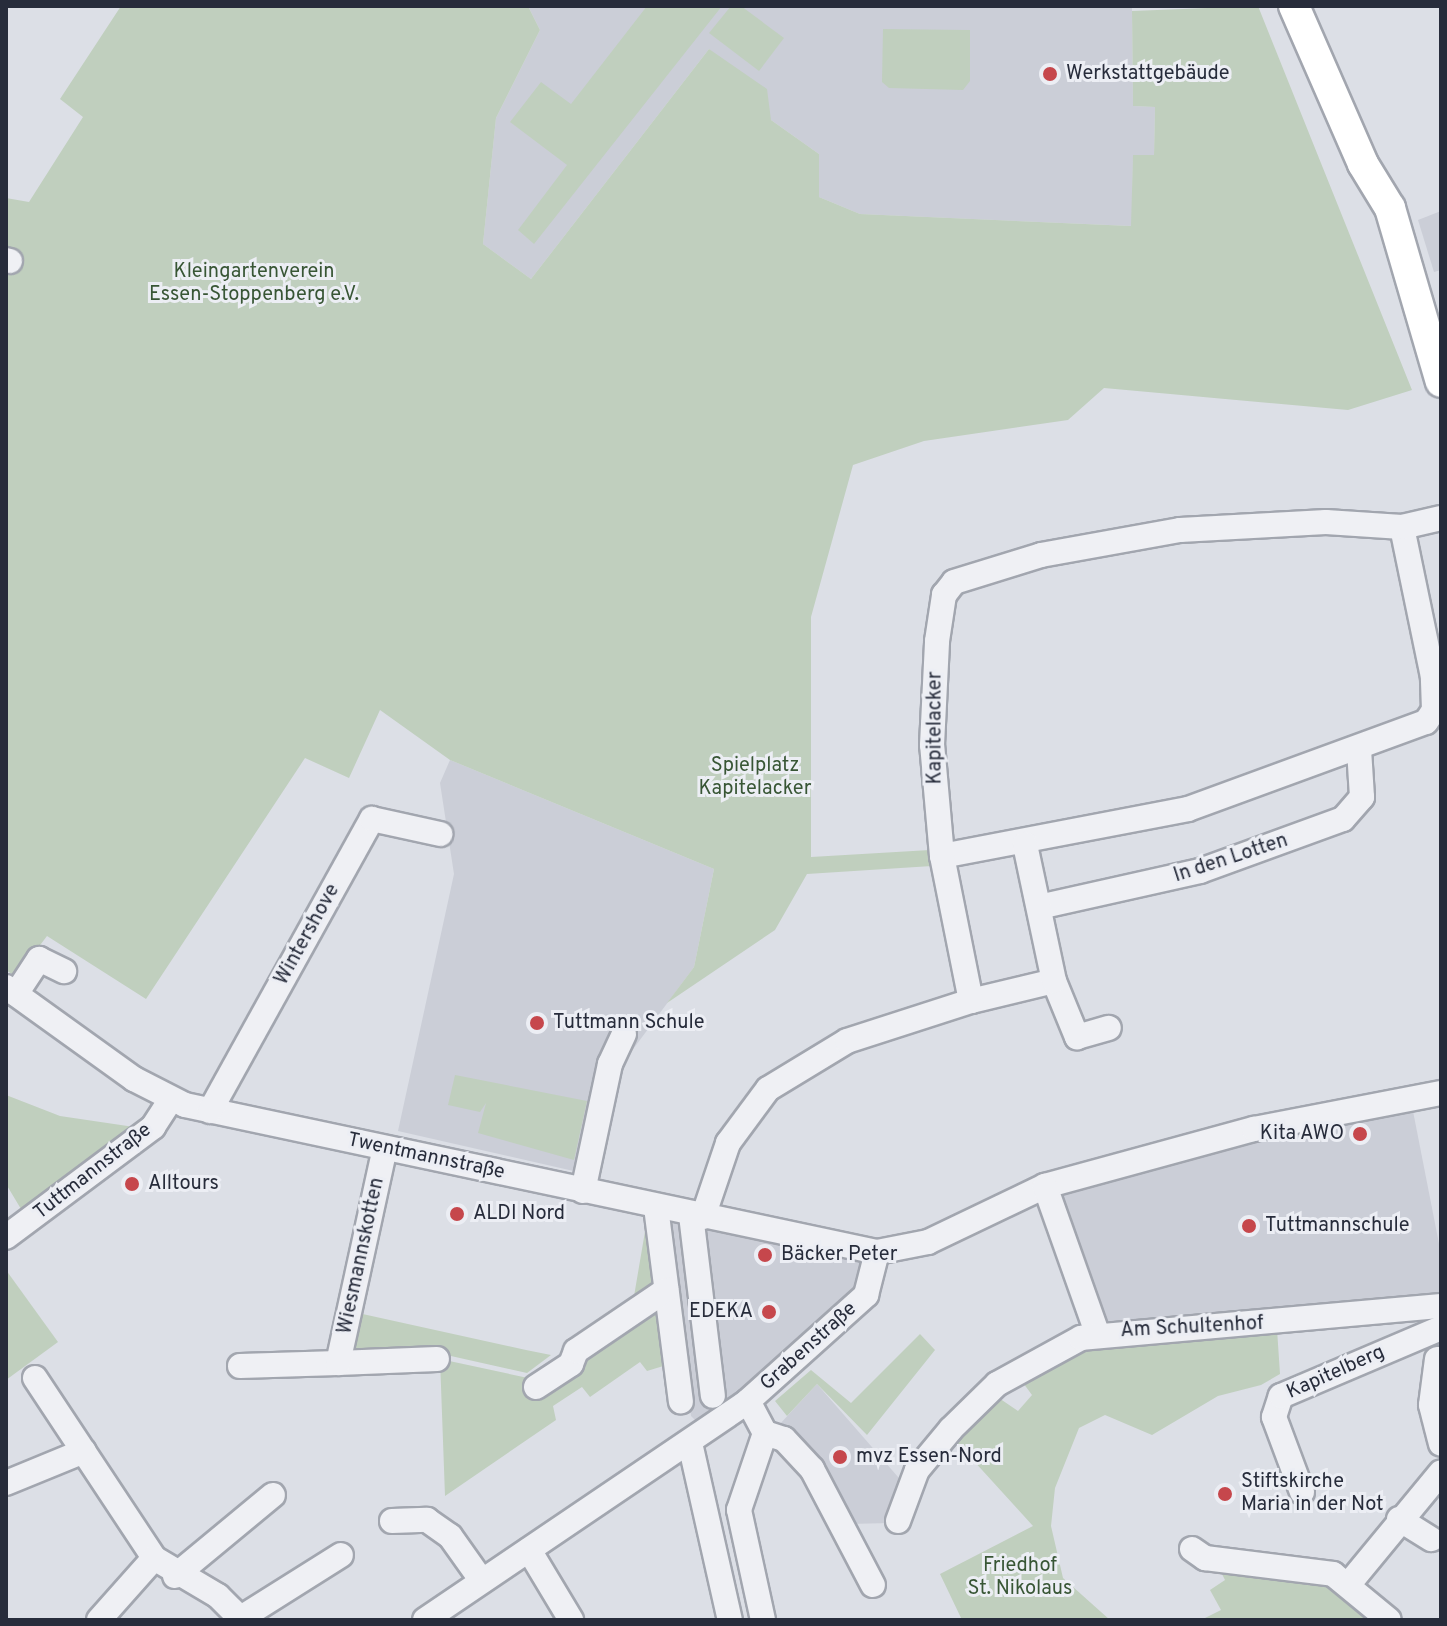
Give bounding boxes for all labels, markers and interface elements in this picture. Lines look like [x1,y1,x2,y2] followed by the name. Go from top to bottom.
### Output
[1066,62,1229,86] place label: Werkstattgebäude
[1041,65,1059,83] marker: Werkstattgebäude
[149,260,359,307] park label: Kleingartenverein Essen-Stoppenberg e.V.
[924,672,948,784] street label: Kapitelacker
[699,754,811,801] park label: Spielplatz Kapitelacker
[1171,829,1291,889] street label: In den Lotten
[270,880,346,990] street label: Wintershove
[553,1011,705,1035] place label: Tuttmann Schule
[528,1014,546,1032] marker: Tuttmann Schule
[30,1119,156,1225] street label: Tuttmannstraße
[1259,1122,1344,1146] place label: Kita AWO
[1351,1125,1369,1143] marker: Kita AWO
[345,1129,507,1185] street label: Twentmannstraße
[148,1172,219,1196] place label: Alltours
[123,1175,141,1193] marker: Alltours
[334,1175,390,1337] street label: Wiesmannskotten
[473,1202,565,1226] place label: ALDI Nord
[448,1205,466,1223] marker: ALDI Nord
[1265,1214,1409,1238] place label: Tuttmannschule
[1240,1217,1258,1235] marker: Tuttmannschule
[781,1243,897,1267] place label: Bäcker Peter
[756,1246,774,1264] marker: Bäcker Peter
[756,1298,862,1396] street label: Grabenstraße
[689,1300,753,1324] place label: EDEKA
[760,1303,778,1321] marker: EDEKA
[1120,1312,1264,1344] street label: Am Schultenhof
[1283,1341,1389,1405] street label: Kapitelberg
[856,1445,1002,1469] place label: mvz Essen-Nord
[831,1448,849,1466] marker: mvz Essen-Nord
[1241,1470,1384,1517] place label: Stiftskirche Maria in der Not
[1216,1485,1234,1503] marker: Stiftskirche Maria in der Not
[968,1555,1072,1602] park label: Friedhof St. Nikolaus

